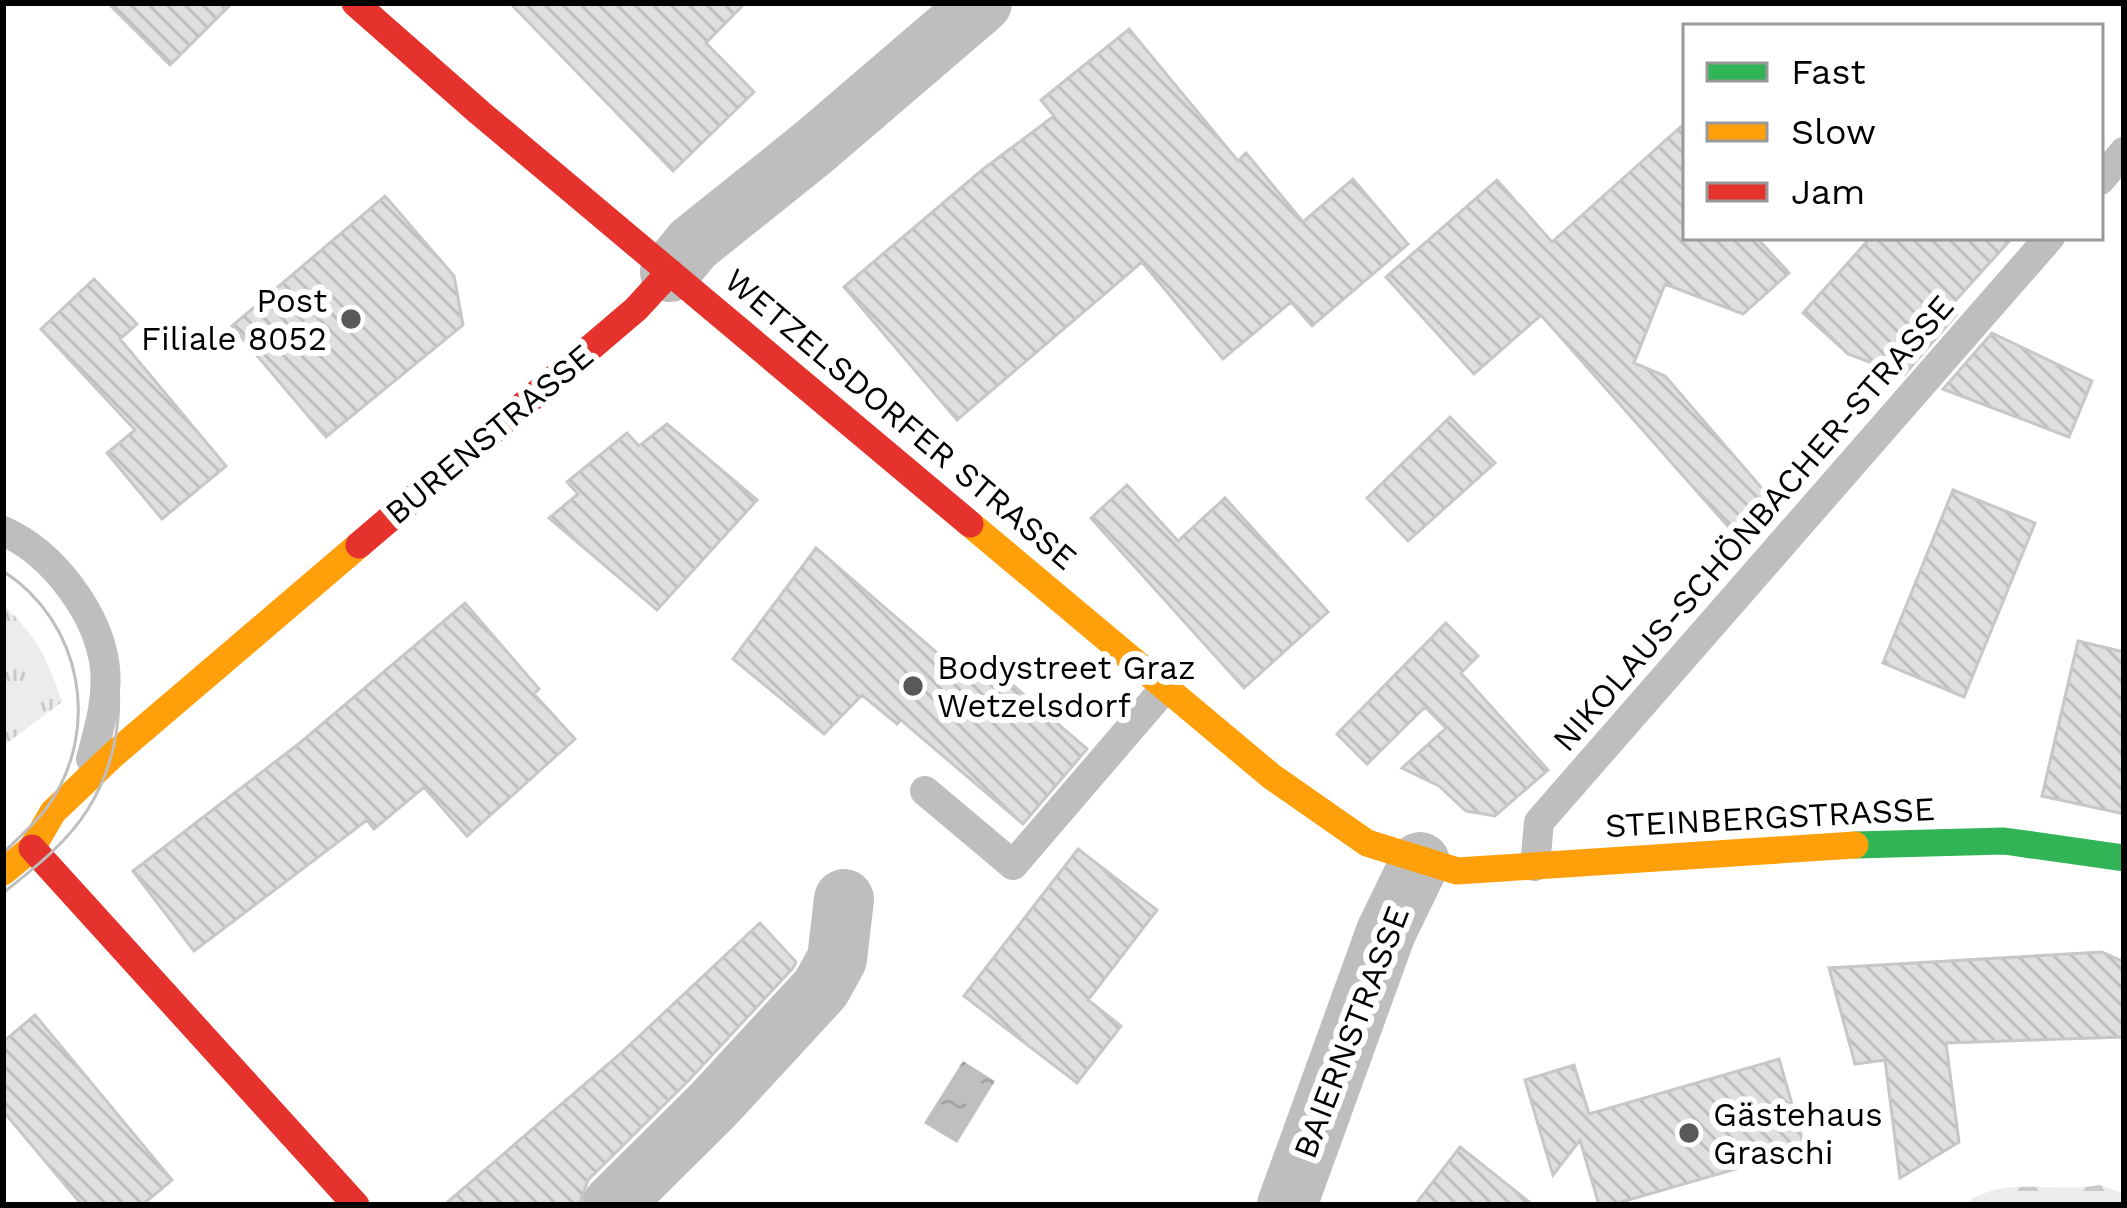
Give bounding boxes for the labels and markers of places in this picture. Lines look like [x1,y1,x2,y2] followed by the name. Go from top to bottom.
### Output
[141,281,327,358] place label: Post Filiale 8052
[338,306,364,332] marker: Post Filiale 8052
[937,648,1196,725] place label: Bodystreet Graz Wetzelsdorf
[900,673,926,699] marker: Bodystreet Graz Wetzelsdorf
[1713,1095,1883,1172] place label: Gästehaus Graschi
[1676,1120,1702,1146] marker: Gästehaus Graschi

